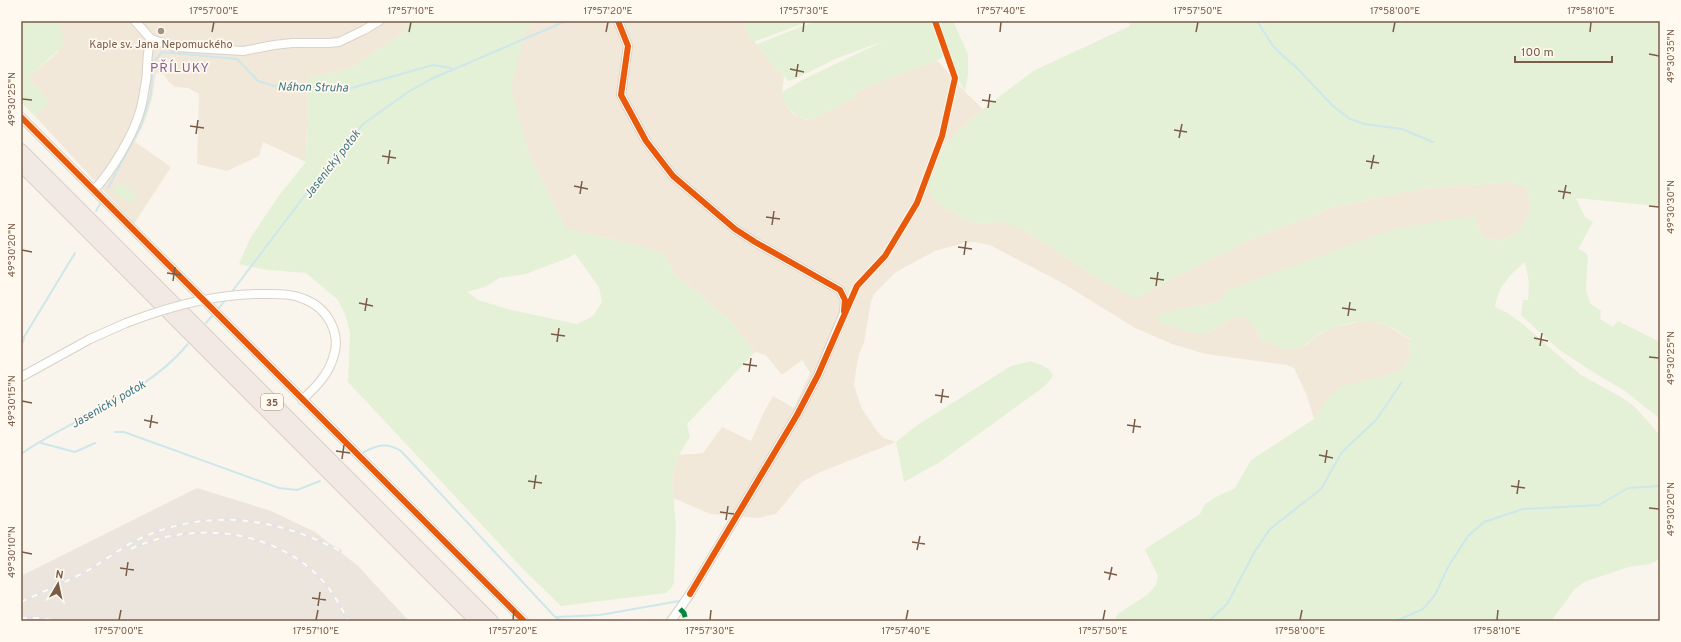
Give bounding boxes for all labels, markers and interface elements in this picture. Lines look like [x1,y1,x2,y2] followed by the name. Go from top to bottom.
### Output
[189,5,239,18] text: 17°57'00"E
[388,5,434,18] text: 17°57'10"E
[583,5,633,18] text: 17°57'20"E
[780,5,828,18] text: 17°57'30"E
[976,5,1026,18] text: 17°57'40"E
[1173,5,1223,18] text: 17°57'50"E
[1370,5,1420,18] text: 17°58'00"E
[1567,5,1615,18] text: 17°58'10"E
[156,26,166,36] marker: Kaple sv. Jana Nepomuckého
[1665,29,1678,83] text: 49°30'35"N
[89,38,233,52] place label: Kaple sv. Jana Nepomuckého
[1515,38,1612,64] scale bar
[1521,45,1554,61] text: 100 m
[150,59,210,77] district label: PŘÍLUKY
[6,72,19,126] text: 49°30'25"N
[278,79,349,97] water label: Náhon Struha
[301,126,365,202] water label: Jasenický potok
[1665,180,1678,234] text: 49°30'30"N
[6,223,19,277] text: 49°30'20"N
[1665,331,1678,385] text: 49°30'25"N
[6,375,19,427] text: 49°30'15"N
[68,377,149,433] water label: Jasenický potok
[261,394,283,410] road number: 35
[1665,482,1678,536] text: 49°30'20"N
[6,526,19,578] text: 49°30'10"N
[38,564,78,604] north arrow
[54,568,64,583] text: N
[94,625,144,638] text: 17°57'00"E
[293,625,339,638] text: 17°57'10"E
[488,625,538,638] text: 17°57'20"E
[686,625,734,638] text: 17°57'30"E
[881,625,931,638] text: 17°57'40"E
[1078,625,1128,638] text: 17°57'50"E
[1275,625,1325,638] text: 17°58'00"E
[1473,625,1521,638] text: 17°58'10"E

